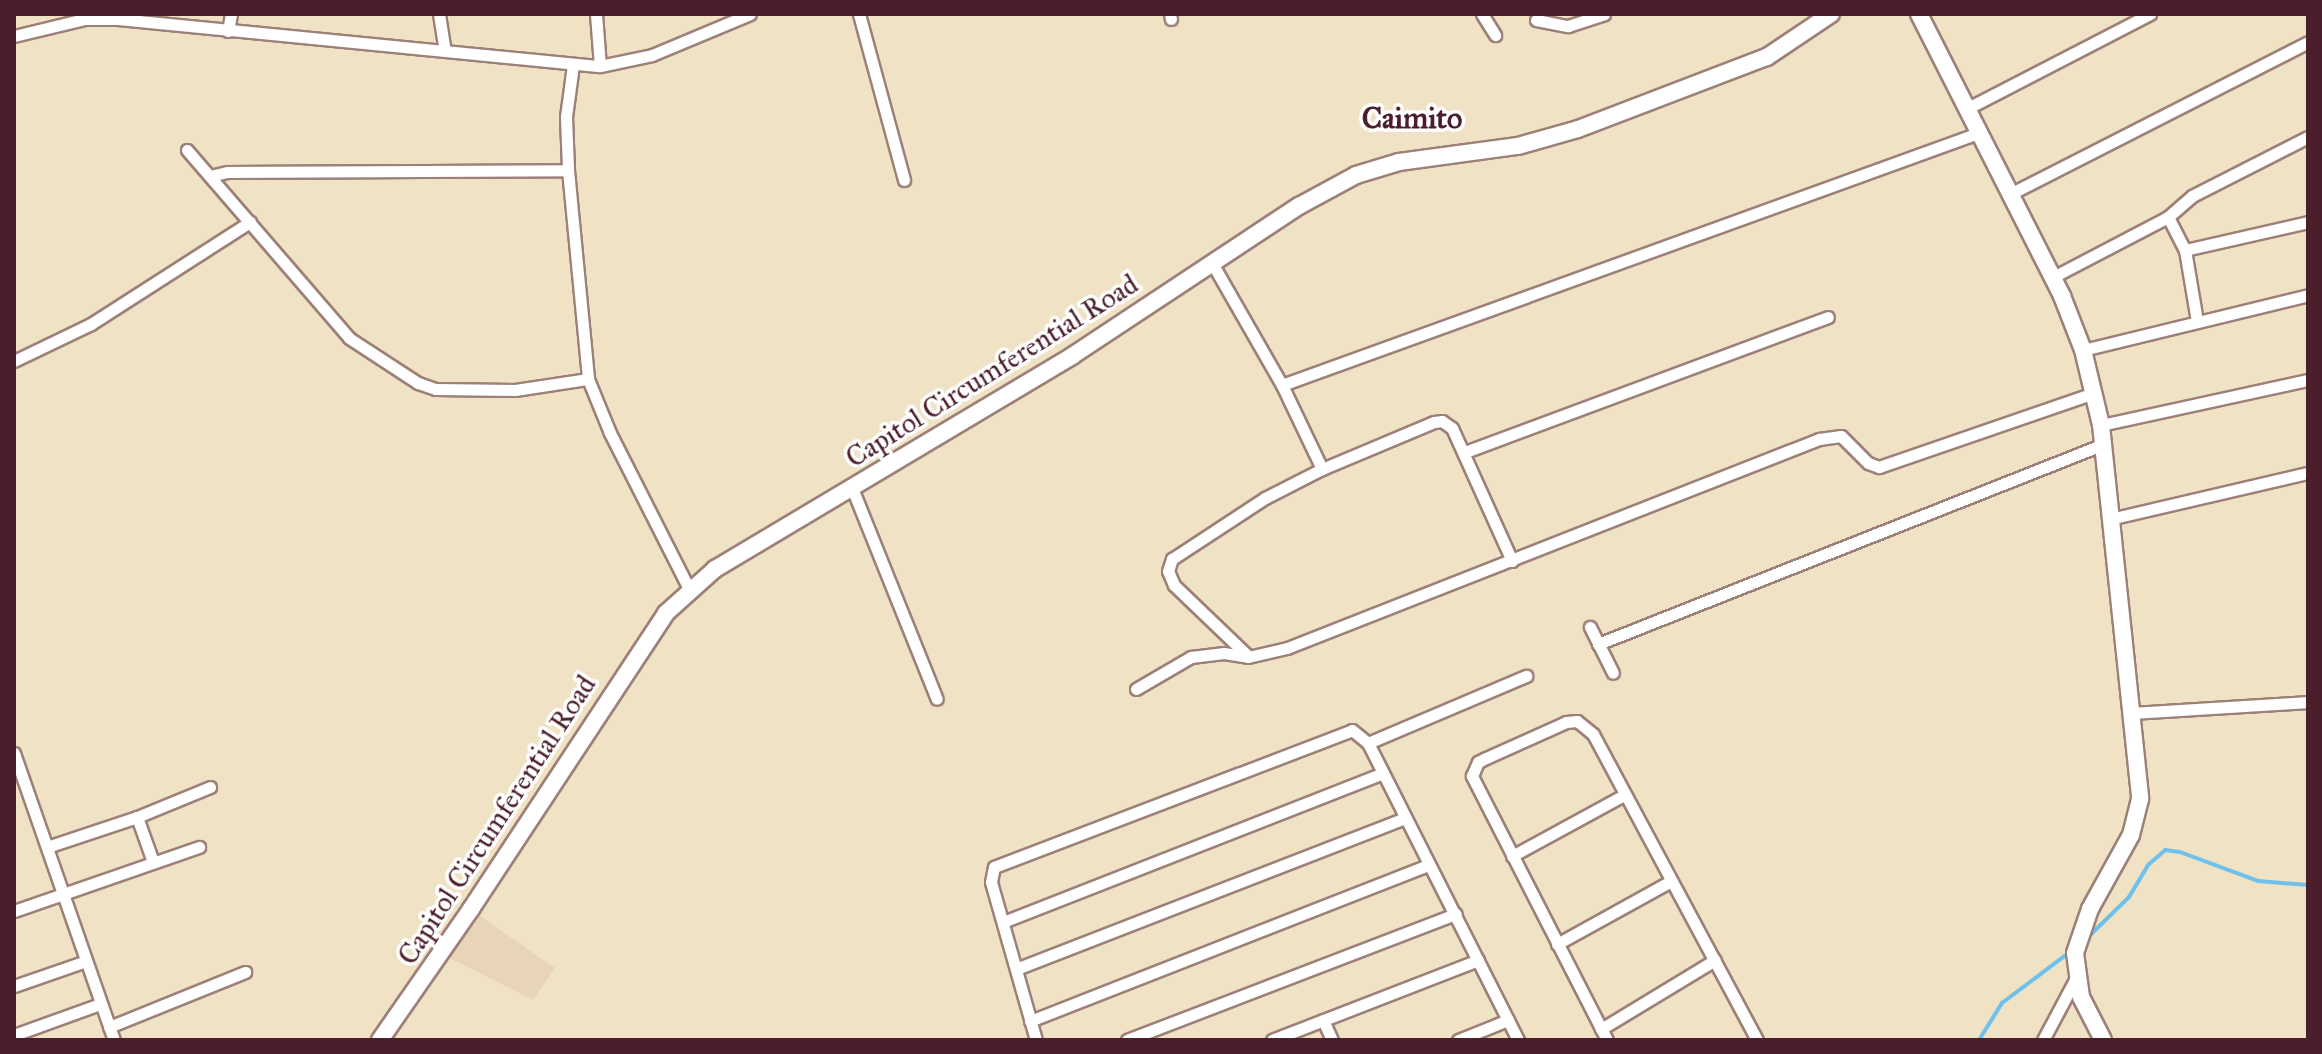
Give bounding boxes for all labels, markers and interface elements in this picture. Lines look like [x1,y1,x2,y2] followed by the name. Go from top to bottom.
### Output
[1362,100,1462,136] district label: Caimito
[840,267,1144,475] street label: Capitol Circumferential Road
[391,669,603,971] street label: Capitol Circumferential Road

